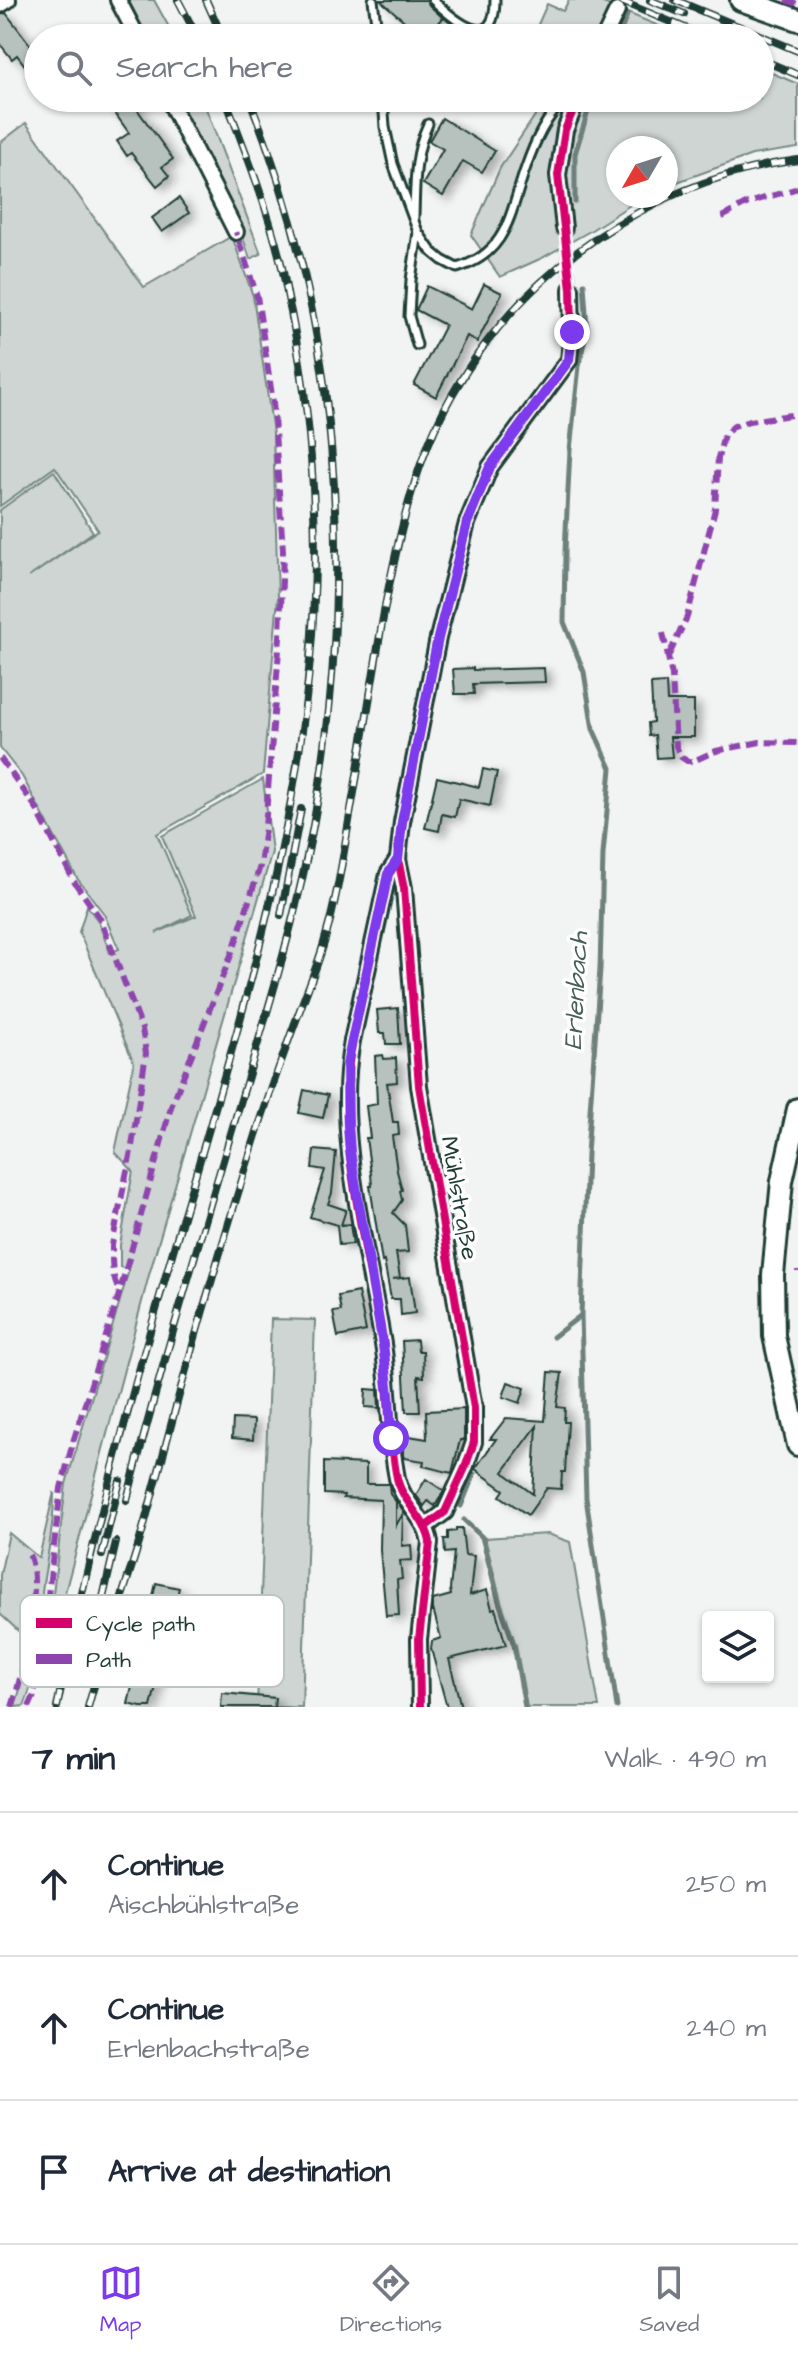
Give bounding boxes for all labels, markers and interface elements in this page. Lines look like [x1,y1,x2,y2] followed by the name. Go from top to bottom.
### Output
[24,24,774,112] search box
[52,46,96,90] icon: search
[116,47,293,89] text: Search here
[606,136,678,208] north arrow
[554,314,590,350] route end
[555,930,597,1051] water label: Erlenbach
[431,1134,487,1262] street label: Mühlstraße
[373,1420,409,1456] route start
[20,1595,284,1687] legend
[86,1609,195,1641] text: Cycle path
[702,1611,774,1683] map controls
[702,1611,774,1683] button: layers
[86,1645,131,1676] text: Path
[32,1735,115,1783] text: 7 min
[604,1741,766,1777] text: Walk · 490 m
[108,1845,224,1887] text: Continue
[32,1862,76,1906] icon: ahead
[686,1866,766,1902] text: 250 m
[108,1887,299,1923] text: Aischbühlstraße
[108,1989,224,2031] text: Continue
[32,2006,76,2050] icon: ahead
[686,2010,766,2046] text: 240 m
[108,2031,310,2067] text: Erlenbachstraße
[32,2150,76,2194] icon: arrive
[108,2151,390,2193] text: Arrive at destination
[99,2261,143,2340] tab: Map
[340,2261,442,2340] tab: Directions
[639,2261,699,2340] tab: Saved

